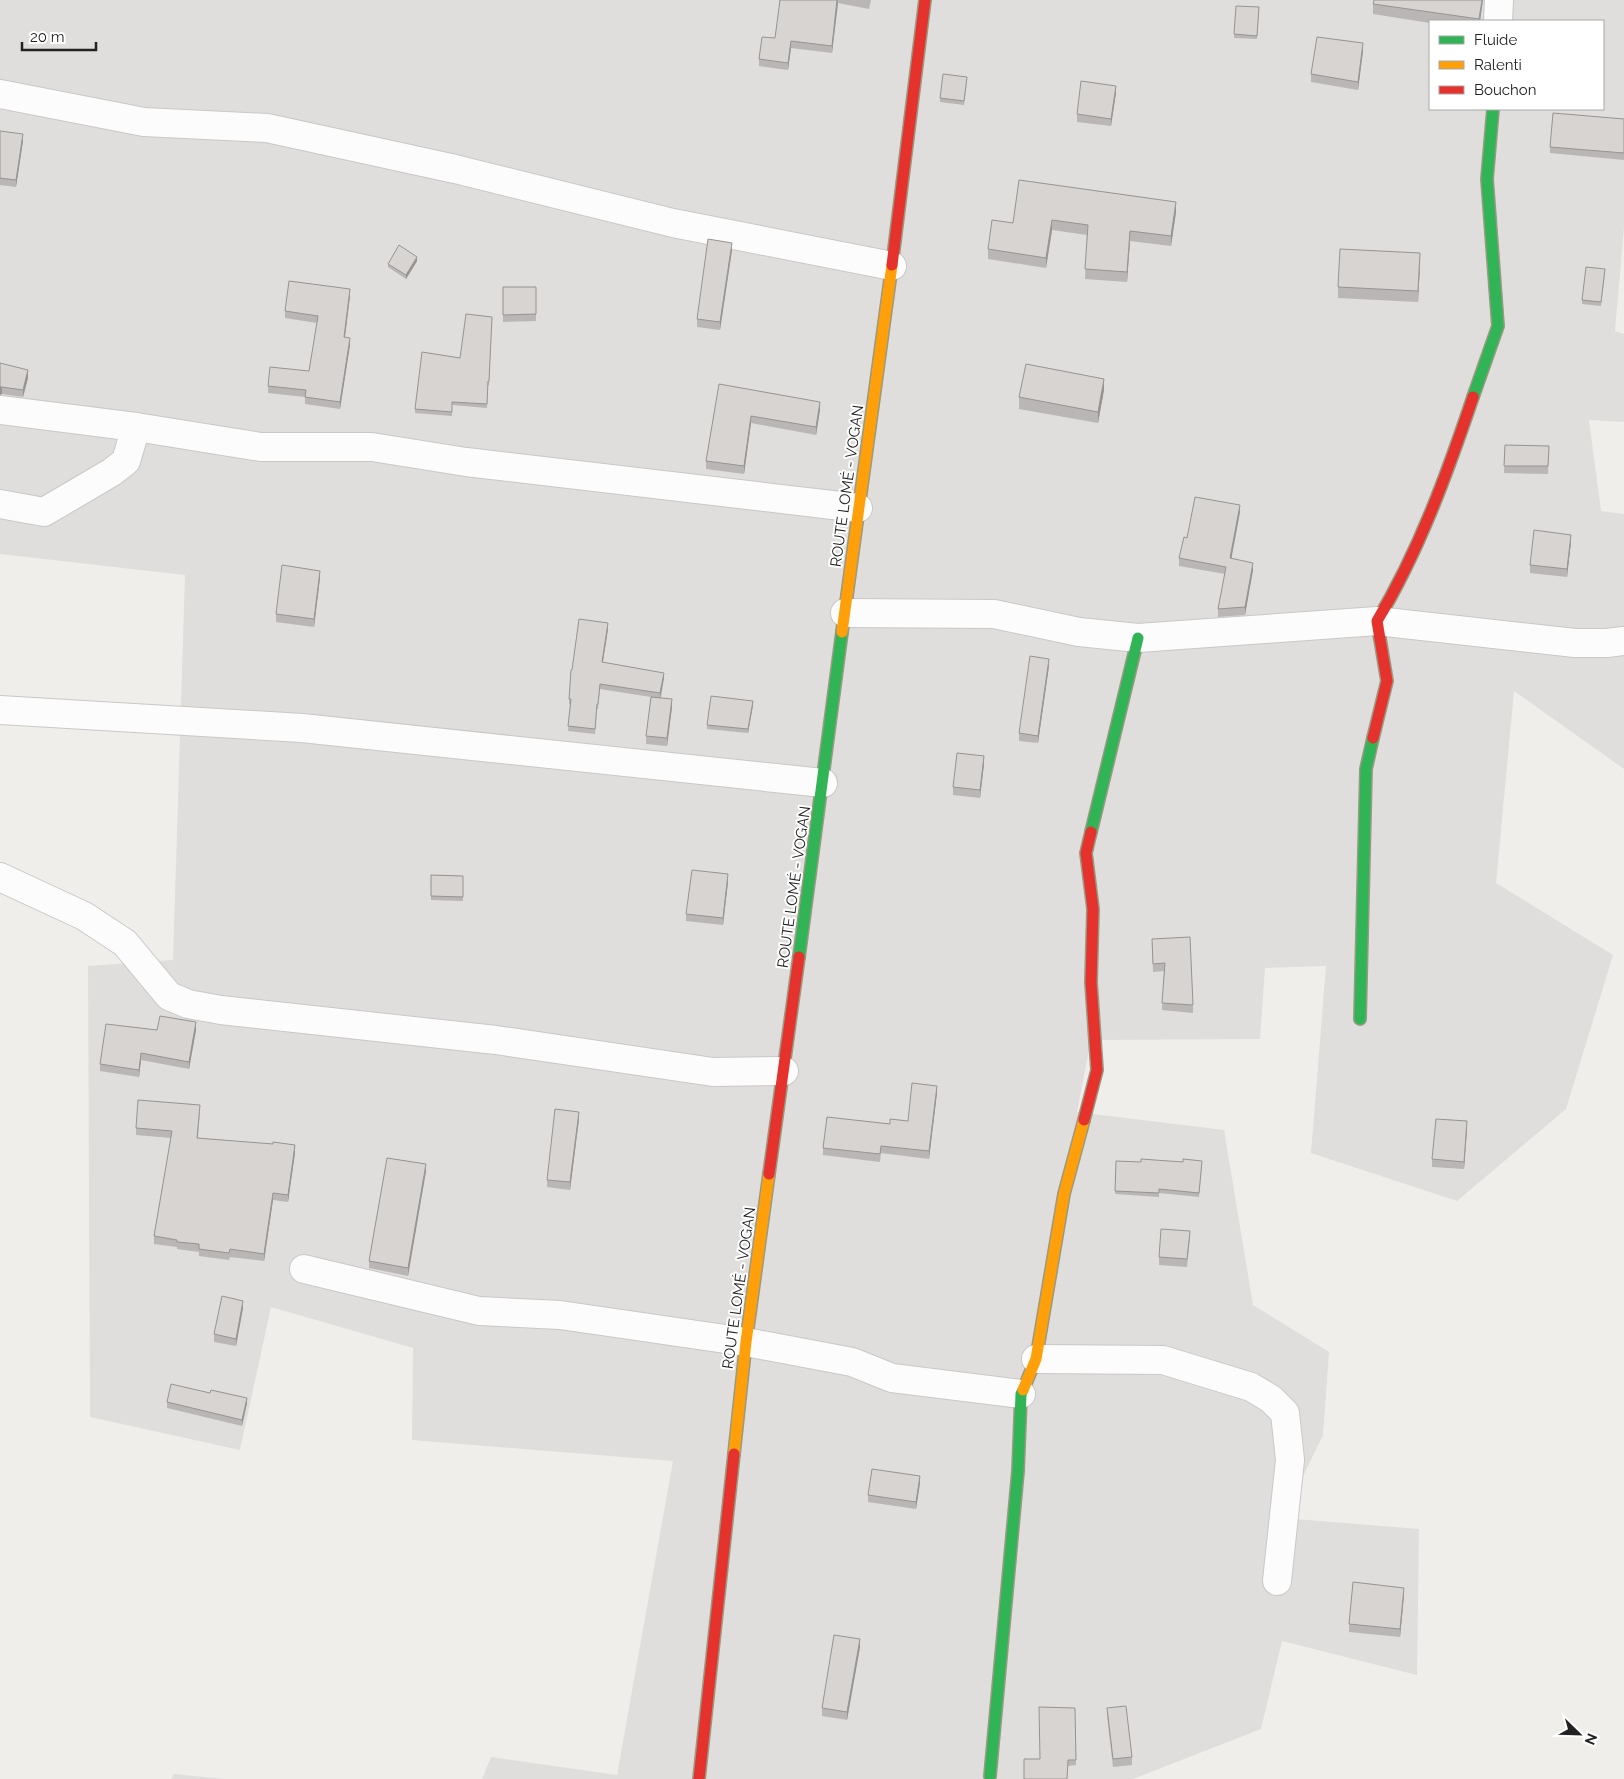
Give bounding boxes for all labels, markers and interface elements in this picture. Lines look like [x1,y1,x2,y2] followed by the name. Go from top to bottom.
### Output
[22,20,96,52] scale bar
[1429,20,1604,110] legend
[30,28,65,46] text: 20 m
[1474,31,1517,49] text: Fluide
[1474,56,1522,74] text: Ralenti
[1474,81,1536,99] text: Bouchon
[827,404,867,568] street label: ROUTE LOMÉ - VOGAN
[774,805,814,969] street label: ROUTE LOMÉ - VOGAN
[719,1206,759,1370] street label: ROUTE LOMÉ - VOGAN
[1554,1709,1604,1759] north arrow
[1582,1731,1600,1747] text: N

